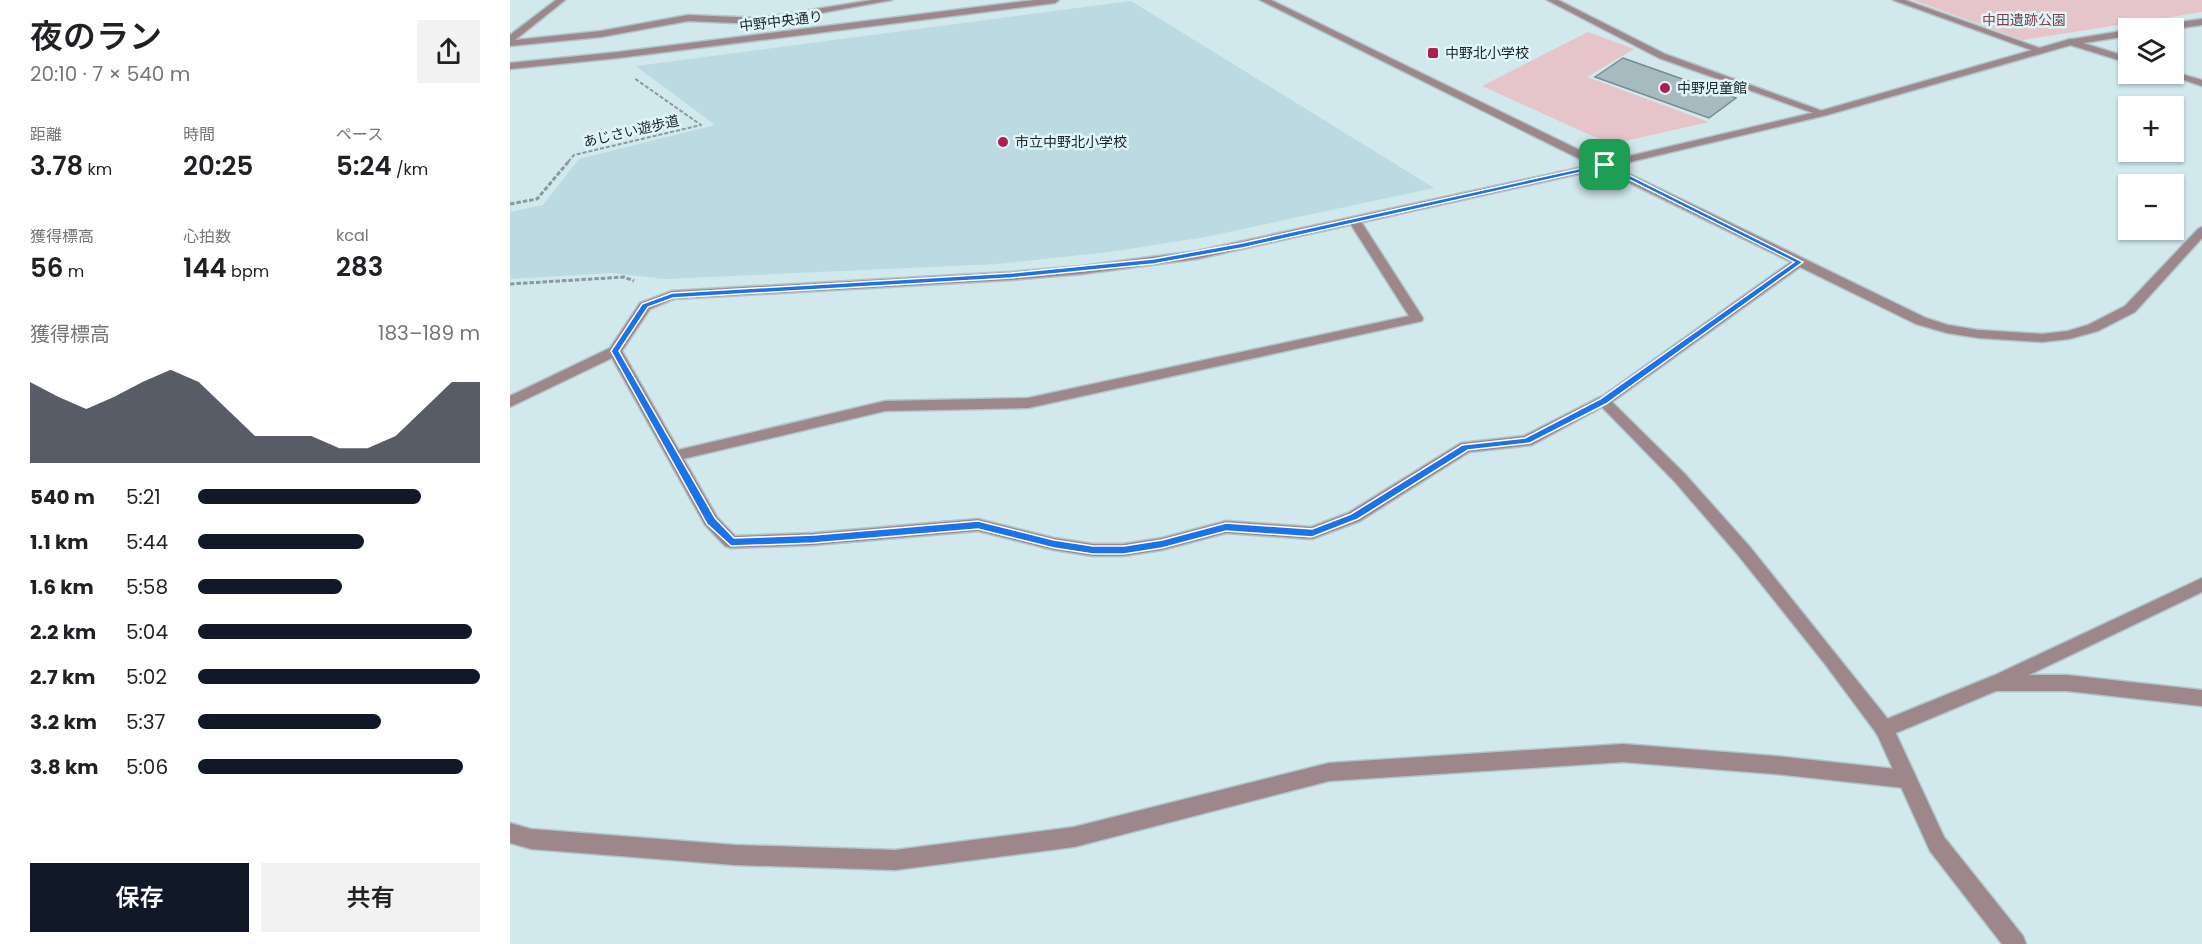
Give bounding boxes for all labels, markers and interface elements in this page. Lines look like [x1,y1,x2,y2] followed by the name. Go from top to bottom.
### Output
[738,6,824,36] street label: 中野中央通り
[1982,10,2066,30] park label: 中田遺跡公園
[30,13,162,60] text: 夜のラン
[2118,18,2184,240] map controls
[2118,18,2184,84] button: layers
[417,20,480,83] button: share
[1445,43,1529,63] place label: 中野北小学校
[1426,46,1440,60] marker: 中野北小学校
[30,60,190,88] text: 20:10 · 7 × 540 m
[1677,78,1747,98] place label: 中野児童館
[1658,81,1672,95] marker: 中野児童館
[2118,96,2184,162] button: +
[581,110,681,152] street label: あじさい遊歩道
[30,123,62,146] text: 距離
[183,123,215,146] text: 時間
[336,123,383,146] text: ペース
[1015,132,1127,152] place label: 市立中野北小学校
[996,135,1010,149] marker: 市立中野北小学校
[1579,139,1630,190] pin
[30,148,83,184] text: 3.78
[183,148,253,184] text: 20:25
[336,148,392,184] text: 5:24
[1588,148,1621,181] icon: arrive
[83,158,112,181] text: km
[392,158,428,181] text: /km
[2118,174,2184,240] button: −
[336,224,369,247] text: kcal
[30,225,94,248] text: 獲得標高
[183,225,231,248] text: 心拍数
[336,249,383,285] text: 283
[30,250,63,286] text: 56
[183,250,227,286] text: 144
[63,260,84,283] text: m
[227,260,269,283] text: bpm
[378,319,480,347] text: 183–189 m
[30,320,110,348] text: 獲得標高
[30,483,95,511] text: 540 m
[126,483,161,511] text: 5:21
[30,528,88,556] text: 1.1 km
[126,528,168,556] text: 5:44
[30,573,94,601] text: 1.6 km
[126,573,168,601] text: 5:58
[30,618,96,646] text: 2.2 km
[126,618,168,646] text: 5:04
[30,663,96,691] text: 2.7 km
[126,663,167,691] text: 5:02
[30,708,97,736] text: 3.2 km
[126,708,166,736] text: 5:37
[30,753,98,781] text: 3.8 km
[126,753,168,781] text: 5:06
[30,863,249,932] button: 保存
[261,863,480,932] button: 共有

